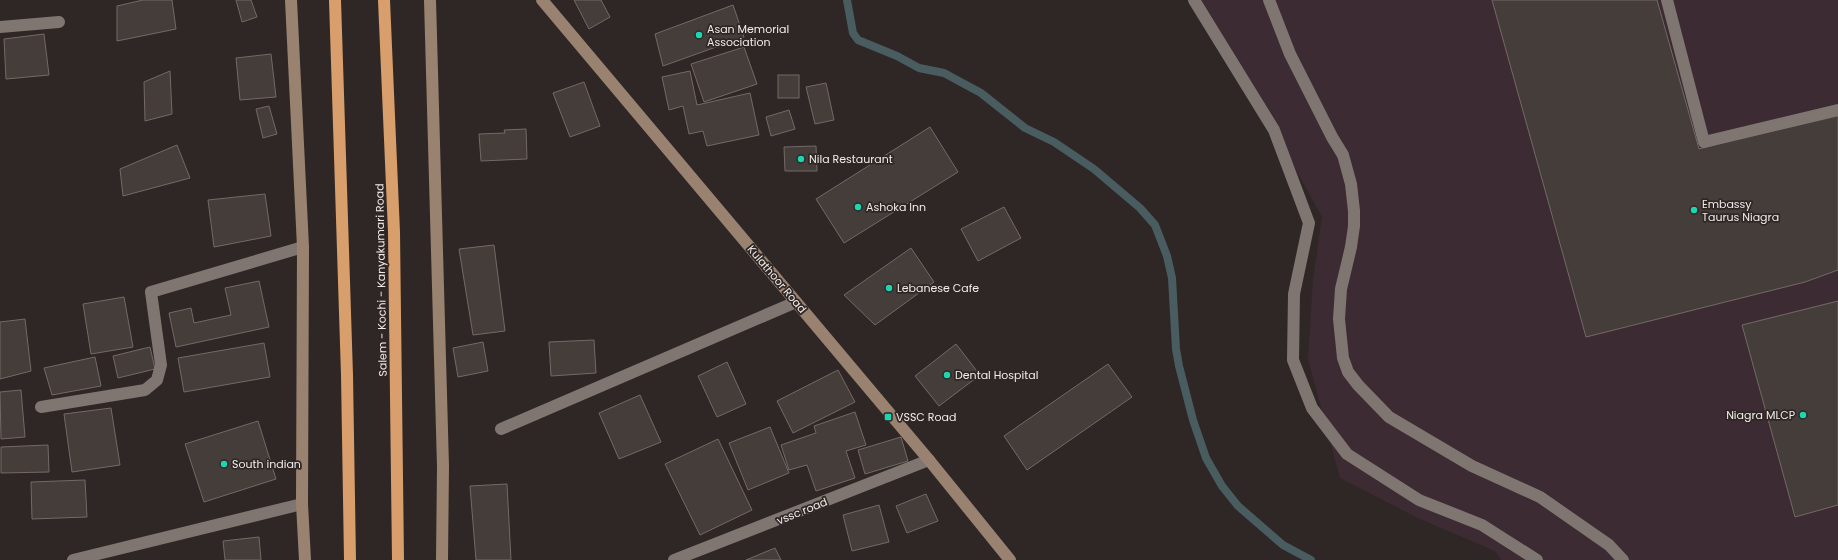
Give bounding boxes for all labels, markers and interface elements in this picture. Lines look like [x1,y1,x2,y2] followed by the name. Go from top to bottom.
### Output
[707,21,789,50] place label: Asan Memorial Association
[694,30,704,40] marker: Asan Memorial Association
[809,151,893,167] place label: Nila Restaurant
[796,154,806,164] marker: Nila Restaurant
[371,183,391,377] street label: Salem - Kochi - Kanyakumari Road
[1702,196,1779,225] place label: Embassy Taurus Niagra
[866,199,926,215] place label: Ashoka Inn
[853,202,863,212] marker: Ashoka Inn
[1689,205,1699,215] marker: Embassy Taurus Niagra
[744,241,810,317] street label: Kulathoor Road
[897,280,979,296] place label: Lebanese Cafe
[884,283,894,293] marker: Lebanese Cafe
[955,367,1038,383] place label: Dental Hospital
[942,370,952,380] marker: Dental Hospital
[1726,407,1795,423] place label: Niagra MLCP
[896,409,956,425] place label: VSSC Road
[1798,410,1808,420] marker: Niagra MLCP
[883,412,893,422] marker: VSSC Road
[232,456,301,472] place label: South indian
[219,459,229,469] marker: South indian
[774,494,830,528] street label: vssc road

